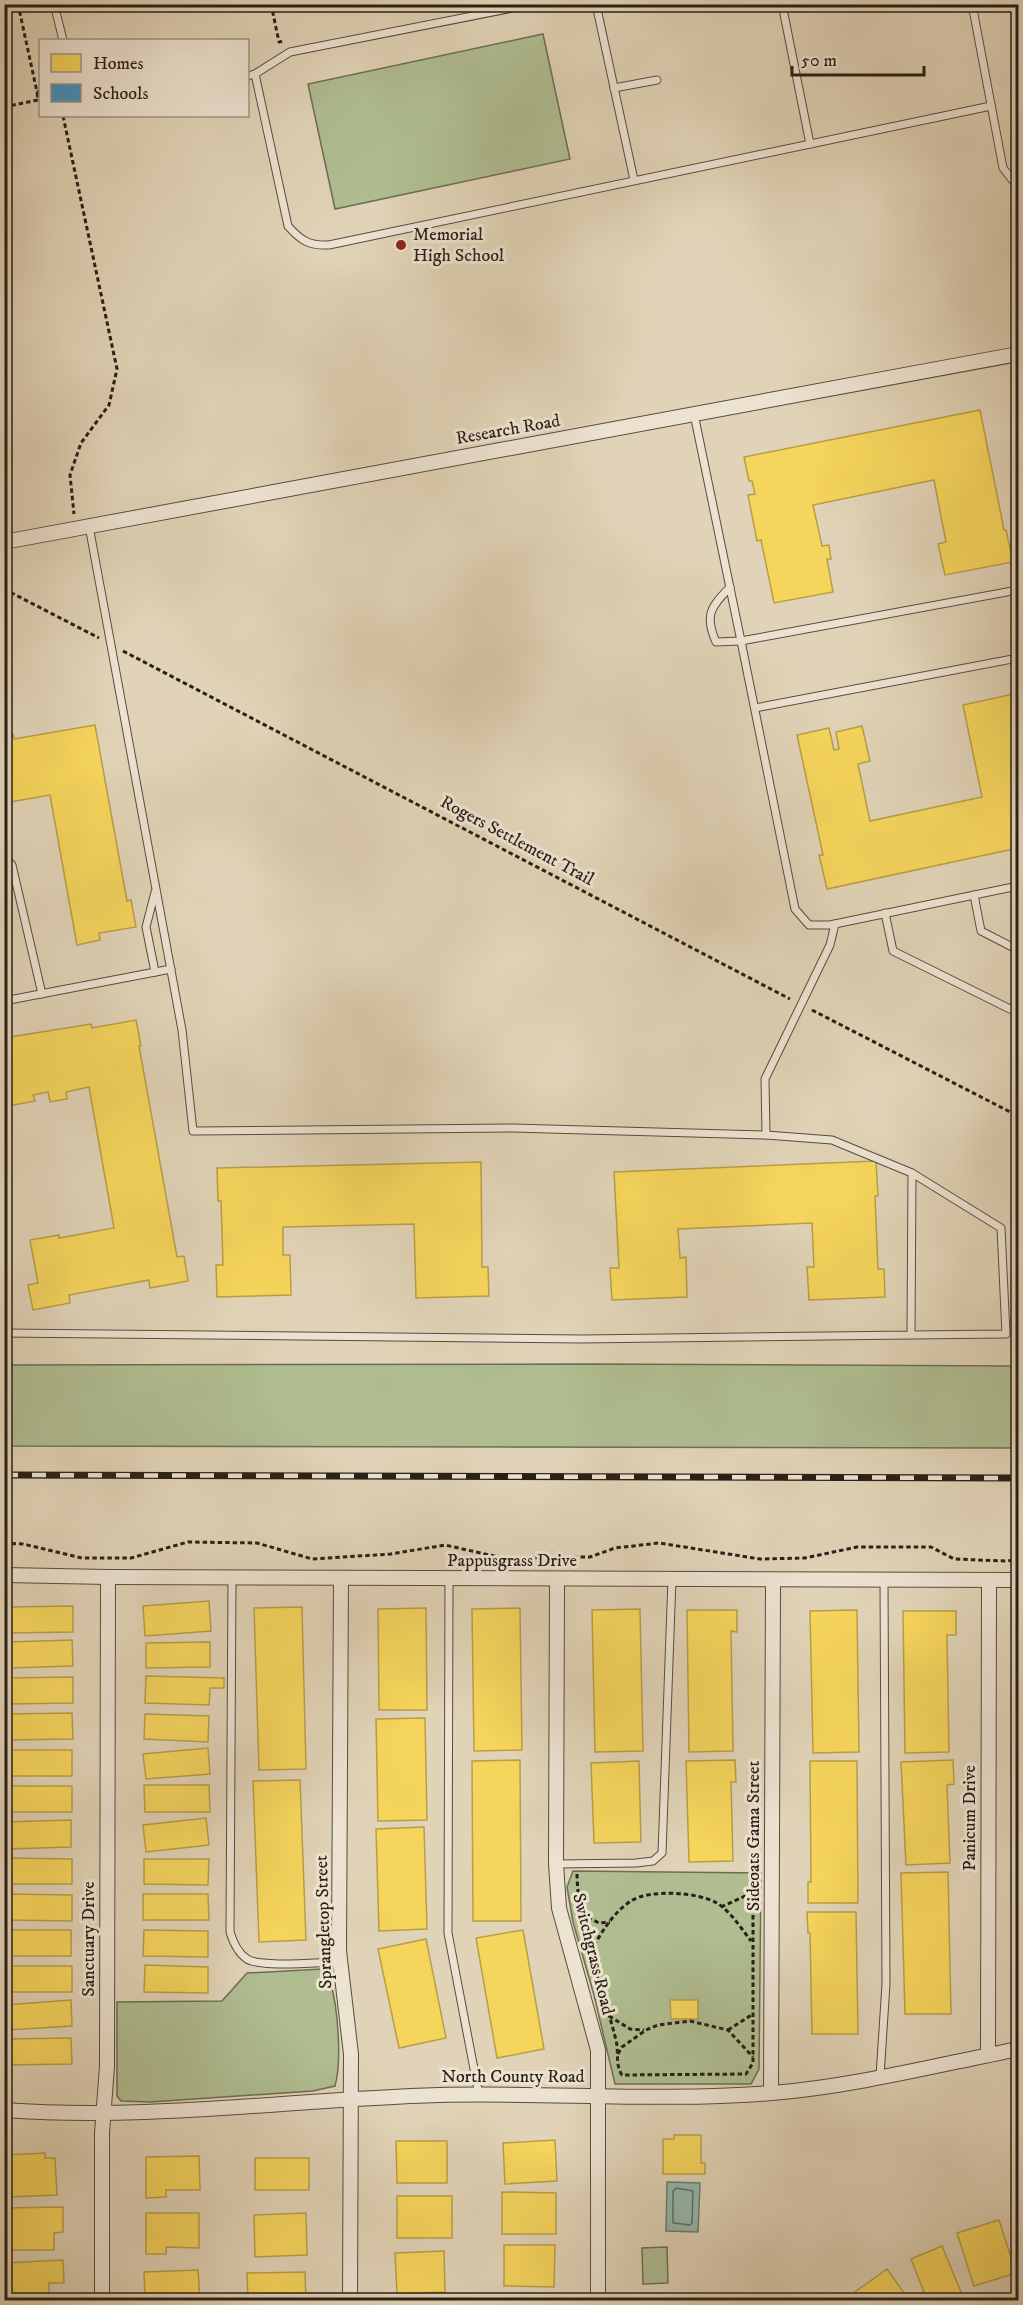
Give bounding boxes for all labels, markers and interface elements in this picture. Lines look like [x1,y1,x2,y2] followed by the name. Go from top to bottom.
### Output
[39,39,249,117] legend
[792,39,924,77] scale bar
[801,50,837,72] text: 50 m
[93,53,144,75] text: Homes
[93,83,148,105] text: Schools
[413,224,505,267] place label: Memorial High School
[394,238,408,252] marker: Memorial High School
[454,410,562,450] street label: Research Road
[436,791,598,891] street label: Rogers Settlement Trail
[447,1550,577,1572] street label: Pappusgrass Drive
[743,1761,765,1911] street label: Sideoats Gama Street
[959,1765,981,1871] street label: Panicum Drive
[311,1855,337,1989] street label: Sprangletop Street
[78,1881,100,1997] street label: Sanctuary Drive
[567,1891,619,2017] street label: Switchgrass Road
[441,2066,585,2088] street label: North County Road

